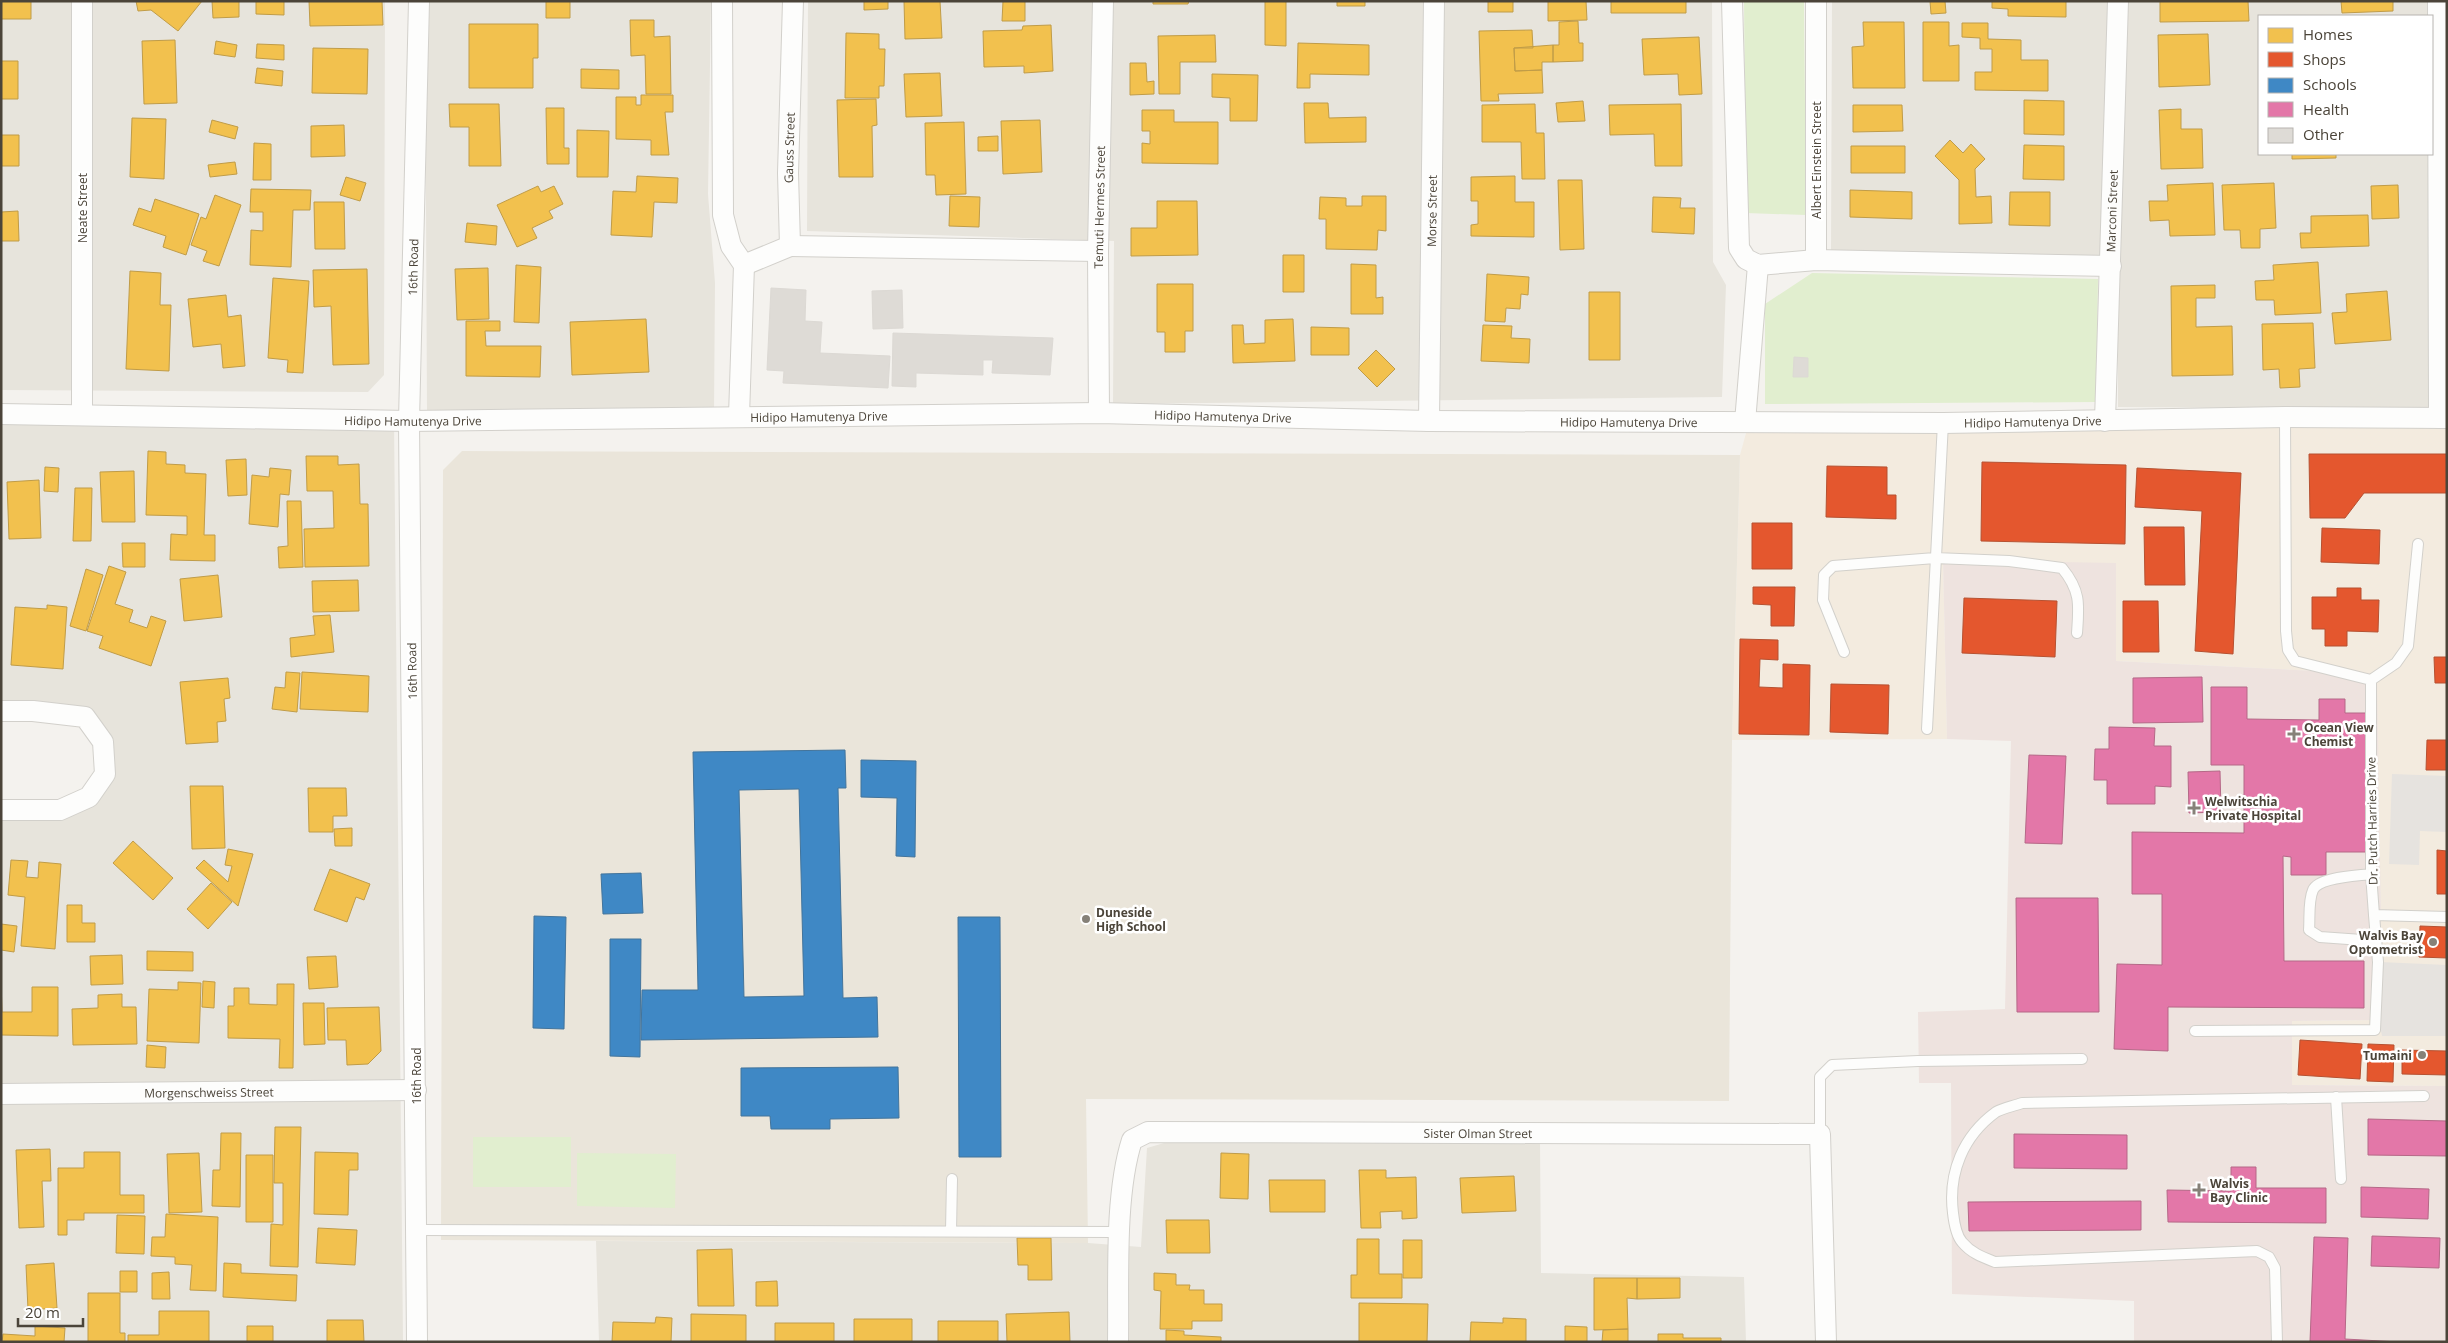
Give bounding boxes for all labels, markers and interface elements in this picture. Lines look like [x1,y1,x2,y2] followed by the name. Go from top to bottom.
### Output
[2258,15,2433,155] legend
[2303,24,2353,44] text: Homes
[2303,49,2346,69] text: Shops
[2303,74,2357,94] text: Schools
[2303,99,2349,119] text: Health
[1808,101,1825,219] street label: Albert Einstein Street
[779,112,798,183] street label: Gauss Street
[2303,124,2344,144] text: Other
[1089,145,1109,269] street label: Temuti Hermes Street
[2102,170,2121,253] street label: Marconi Street
[74,173,91,243] street label: Neate Street
[1423,175,1440,247] street label: Morse Street
[403,238,422,296] street label: 16th Road
[1154,406,1292,426] street label: Hidipo Hamutenya Drive
[750,407,888,426] street label: Hidipo Hamutenya Drive
[344,411,482,430] street label: Hidipo Hamutenya Drive
[1964,412,2102,431] street label: Hidipo Hamutenya Drive
[1560,413,1698,431] street label: Hidipo Hamutenya Drive
[403,642,421,700] street label: 16th Road
[2304,719,2375,750] place label: Ocean View Chemist
[2288,728,2300,740] marker: Ocean View Chemist
[2362,756,2382,885] street label: Dr. Putch Harries Drive
[2205,793,2301,824] place label: Welwitschia Private Hospital
[2187,801,2201,815] marker: Welwitschia Private Hospital
[1096,904,1166,935] place label: Duneside High School
[1080,913,1092,925] marker: Duneside High School
[2349,927,2423,958] place label: Walvis Bay Optometrist
[2427,936,2439,948] marker: Walvis Bay Optometrist
[408,1047,425,1105] street label: 16th Road
[2363,1047,2412,1064] place label: Tumaini
[2416,1049,2428,1061] marker: Tumaini
[144,1083,274,1101] street label: Morgenschweiss Street
[1424,1124,1532,1142] street label: Sister Olman Street
[2210,1175,2268,1206] place label: Walvis Bay Clinic
[2192,1183,2206,1197] marker: Walvis Bay Clinic
[18,1296,82,1328] scale bar
[25,1302,60,1322] text: 20 m

